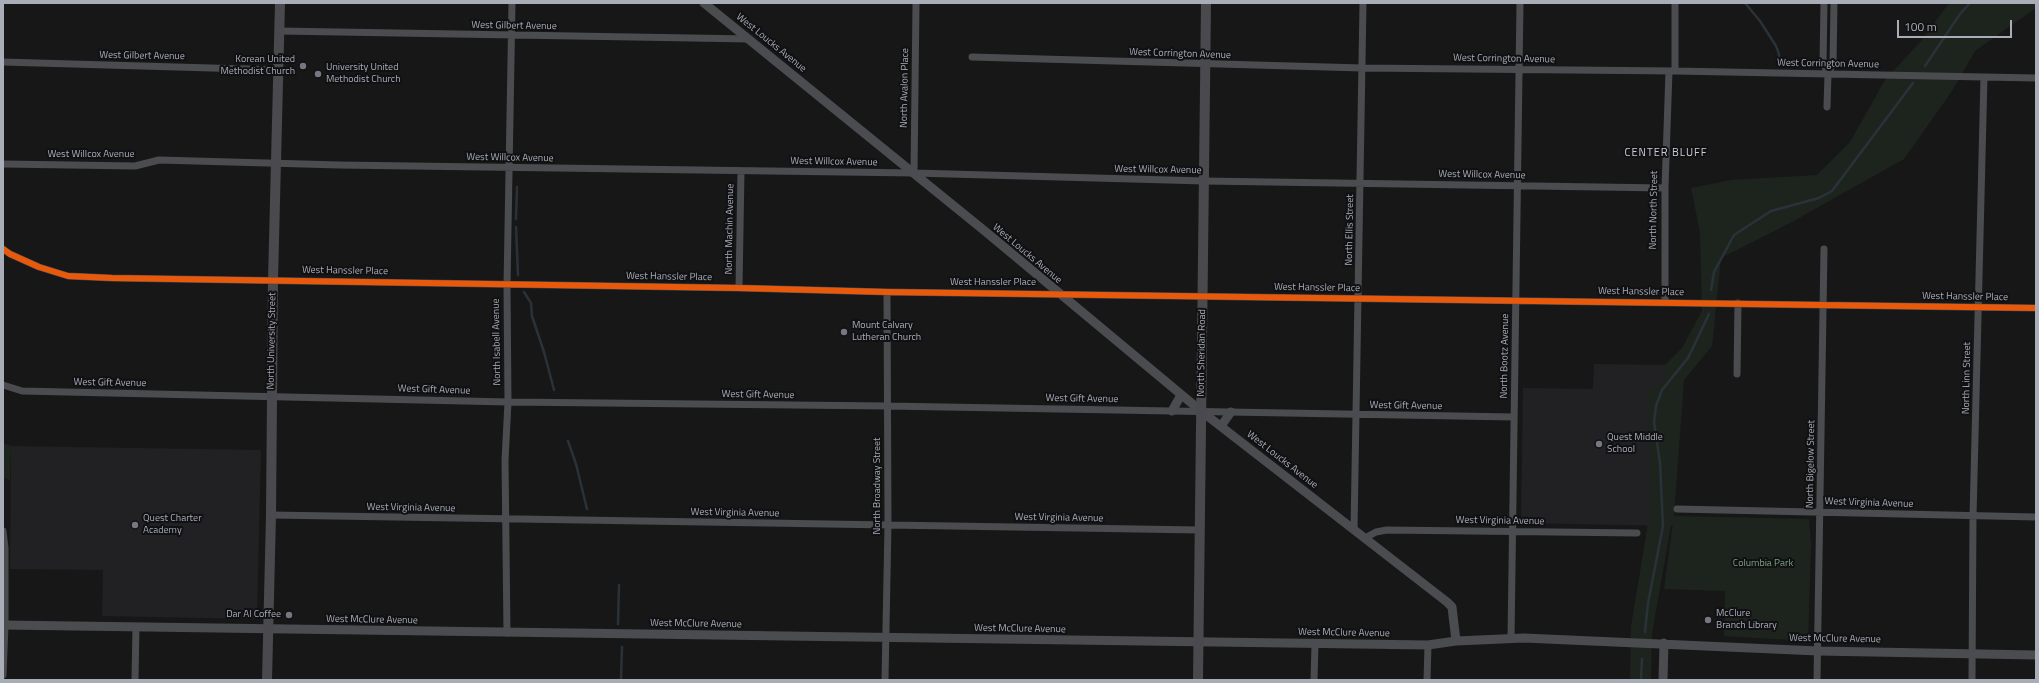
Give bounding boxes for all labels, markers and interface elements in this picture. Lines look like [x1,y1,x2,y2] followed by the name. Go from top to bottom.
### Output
[734,11,808,75] street label: West Loucks Avenue
[1899,12,2014,38] scale bar
[1904,17,1937,36] text: 100 m
[471,19,557,33] street label: West Gilbert Avenue
[1129,46,1231,62] street label: West Corrington Avenue
[898,48,912,128] street label: North Avalon Place
[99,49,185,63] street label: West Gilbert Avenue
[1453,52,1555,66] street label: West Corrington Avenue
[220,54,295,78] place label: Korean United Methodist Church
[1777,57,1879,71] street label: West Corrington Avenue
[298,61,308,71] marker: Korean United Methodist Church
[326,62,401,86] place label: University United Methodist Church
[313,69,323,79] marker: University United Methodist Church
[1624,146,1708,160] district label: CENTER BLUFF
[47,149,135,161] street label: West Willcox Avenue
[466,151,554,165] street label: West Willcox Avenue
[790,155,878,169] street label: West Willcox Avenue
[1114,163,1202,177] street label: West Willcox Avenue
[1438,168,1526,182] street label: West Willcox Avenue
[1647,170,1661,250] street label: North North Street
[723,184,737,274] street label: North Machin Avenue
[1343,194,1357,266] street label: North Ellis Street
[990,222,1064,286] street label: West Loucks Avenue
[302,264,388,278] street label: West Hanssler Place
[626,270,712,284] street label: West Hanssler Place
[950,277,1036,289] street label: West Hanssler Place
[1274,281,1360,295] street label: West Hanssler Place
[1598,285,1684,299] street label: West Hanssler Place
[1922,290,2008,304] street label: West Hanssler Place
[265,292,279,390] street label: North University Street
[490,298,504,386] street label: North Isabell Avenue
[1195,309,1209,397] street label: North Sheridan Road
[1498,314,1512,398] street label: North Bootz Avenue
[852,320,921,344] place label: Mount Calvary Lutheran Church
[839,327,849,337] marker: Mount Calvary Lutheran Church
[1960,342,1974,414] street label: North Linn Street
[74,376,146,390] street label: West Gift Avenue
[397,383,471,397] street label: West Gift Avenue
[722,388,794,402] street label: West Gift Avenue
[1046,392,1118,406] street label: West Gift Avenue
[1370,399,1442,413] street label: West Gift Avenue
[1804,420,1818,508] street label: North Bigelow Street
[1244,429,1320,491] street label: West Loucks Avenue
[1607,432,1663,456] place label: Quest Middle School
[872,438,884,534] street label: North Broadway Street
[1594,439,1604,449] marker: Quest Middle School
[1824,495,1914,511] street label: West Virginia Avenue
[366,501,456,515] street label: West Virginia Avenue
[690,506,780,520] street label: West Virginia Avenue
[1014,511,1104,525] street label: West Virginia Avenue
[143,513,202,536] place label: Quest Charter Academy
[1455,514,1545,528] street label: West Virginia Avenue
[130,520,140,530] marker: Quest Charter Academy
[1733,558,1793,570] park label: Columbia Park
[1716,608,1777,632] place label: McClure Branch Library
[226,609,281,621] place label: Dar Al Coffee
[284,610,294,620] marker: Dar Al Coffee
[326,613,418,627] street label: West McClure Avenue
[1703,615,1713,625] marker: McClure Branch Library
[650,617,742,631] street label: West McClure Avenue
[974,622,1066,636] street label: West McClure Avenue
[1298,626,1390,640] street label: West McClure Avenue
[1789,632,1881,646] street label: West McClure Avenue

